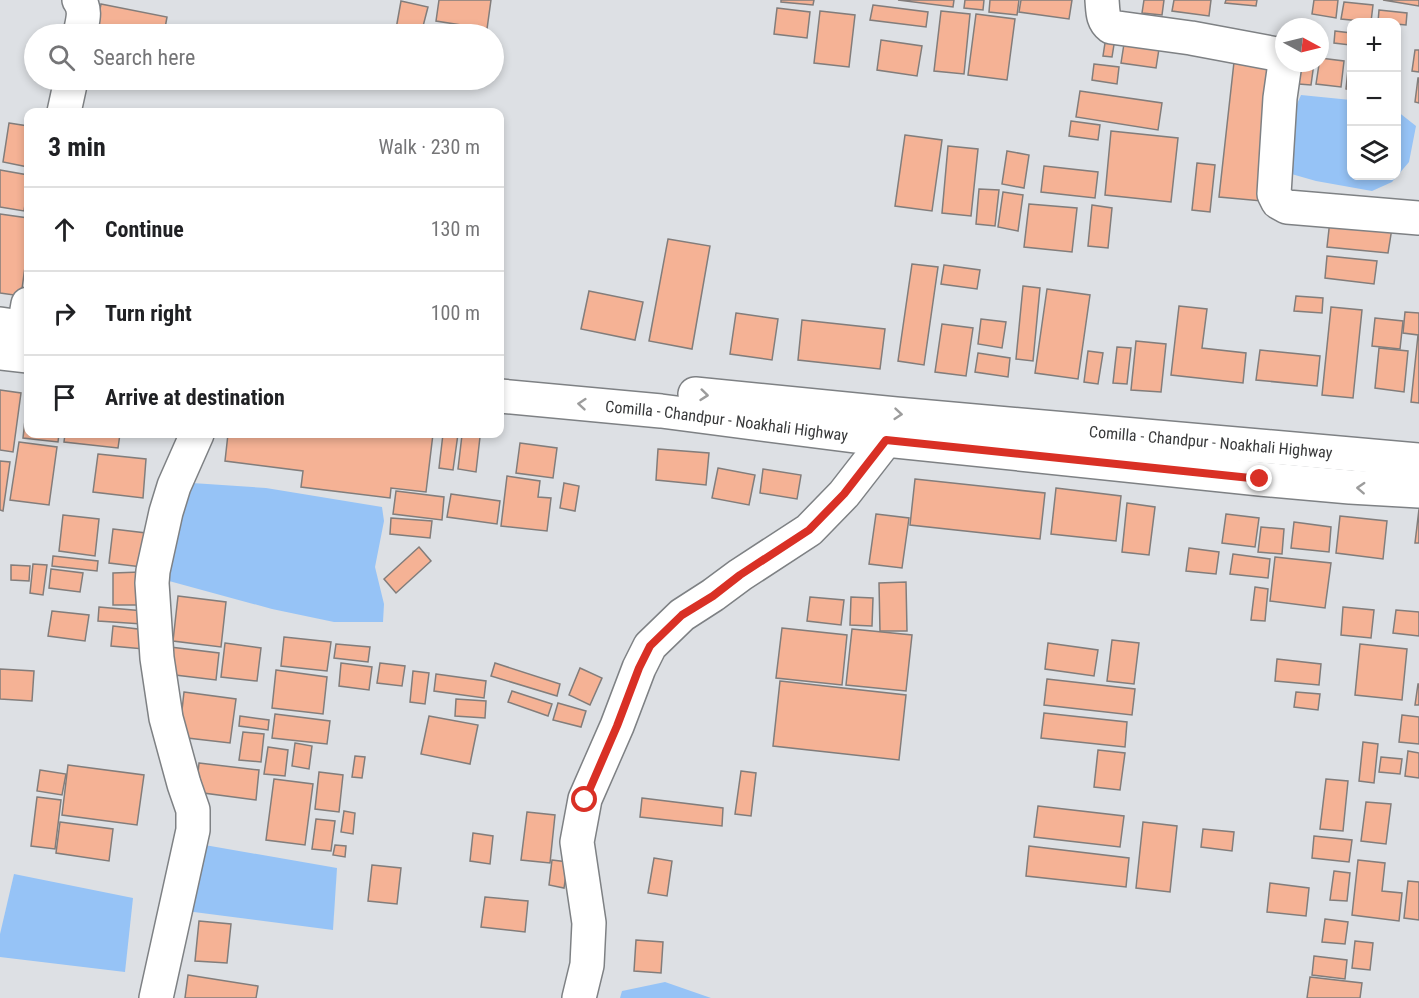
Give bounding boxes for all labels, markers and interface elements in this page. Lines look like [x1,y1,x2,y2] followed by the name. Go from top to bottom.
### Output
[1275,18,1329,72] north arrow
[1347,18,1401,180] map controls
[1347,18,1401,72] button: +
[24,24,504,90] search box
[45,41,78,74] icon: search
[93,45,195,70] text: Search here
[1347,72,1401,126] button: −
[1347,126,1401,180] button: layers
[48,132,106,162] text: 3 min
[379,135,480,159] text: Walk · 230 m
[48,213,81,246] icon: ahead
[105,217,184,242] text: Continue
[431,217,480,241] text: 130 m
[48,297,81,330] icon: right
[105,301,192,326] text: Turn right
[431,301,480,325] text: 100 m
[48,381,81,414] icon: arrive
[105,385,285,410] text: Arrive at destination
[699,388,709,400] one-way arrow
[605,396,849,445] street label: Comilla - Chandpur - Noakhali Highway
[578,398,587,411] one-way arrow
[893,407,903,420] one-way arrow
[1088,422,1334,462] street label: Comilla - Chandpur - Noakhali Highway
[1246,465,1272,491] route end
[1356,481,1365,494] one-way arrow
[571,786,597,812] route start

